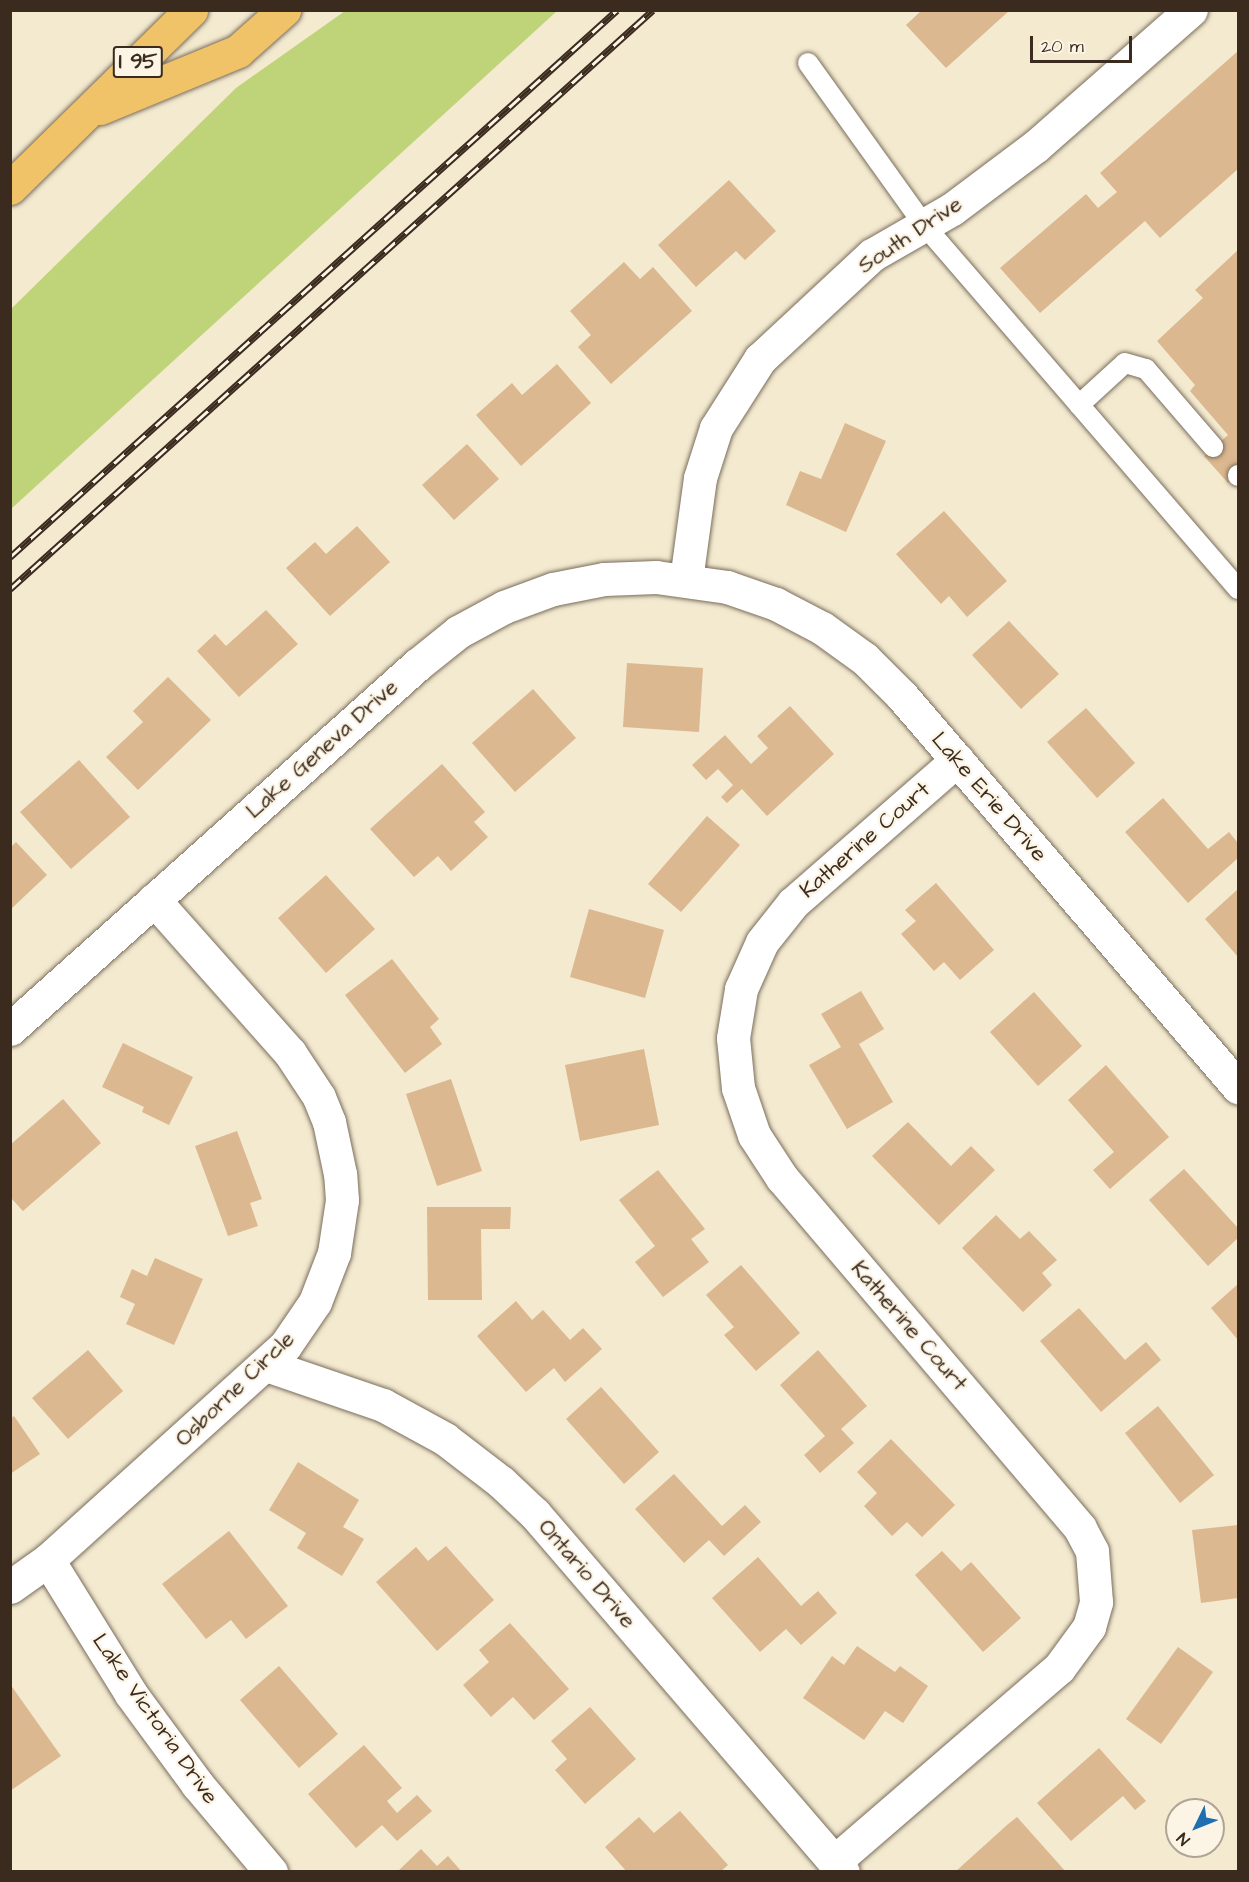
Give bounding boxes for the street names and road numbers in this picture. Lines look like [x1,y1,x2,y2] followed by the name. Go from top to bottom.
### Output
[112,44,164,80] road number: I 95
[853,191,967,279] street label: South Drive
[241,674,403,824] street label: Lake Geneva Drive
[926,727,1052,867] street label: Lake Erie Drive
[795,776,935,904] street label: Katherine Court
[845,1256,973,1396] street label: Katherine Court
[170,1326,300,1452] street label: Osborne Circle
[533,1514,641,1634] street label: Ontario Drive
[86,1629,224,1809] street label: Lake Victoria Drive

